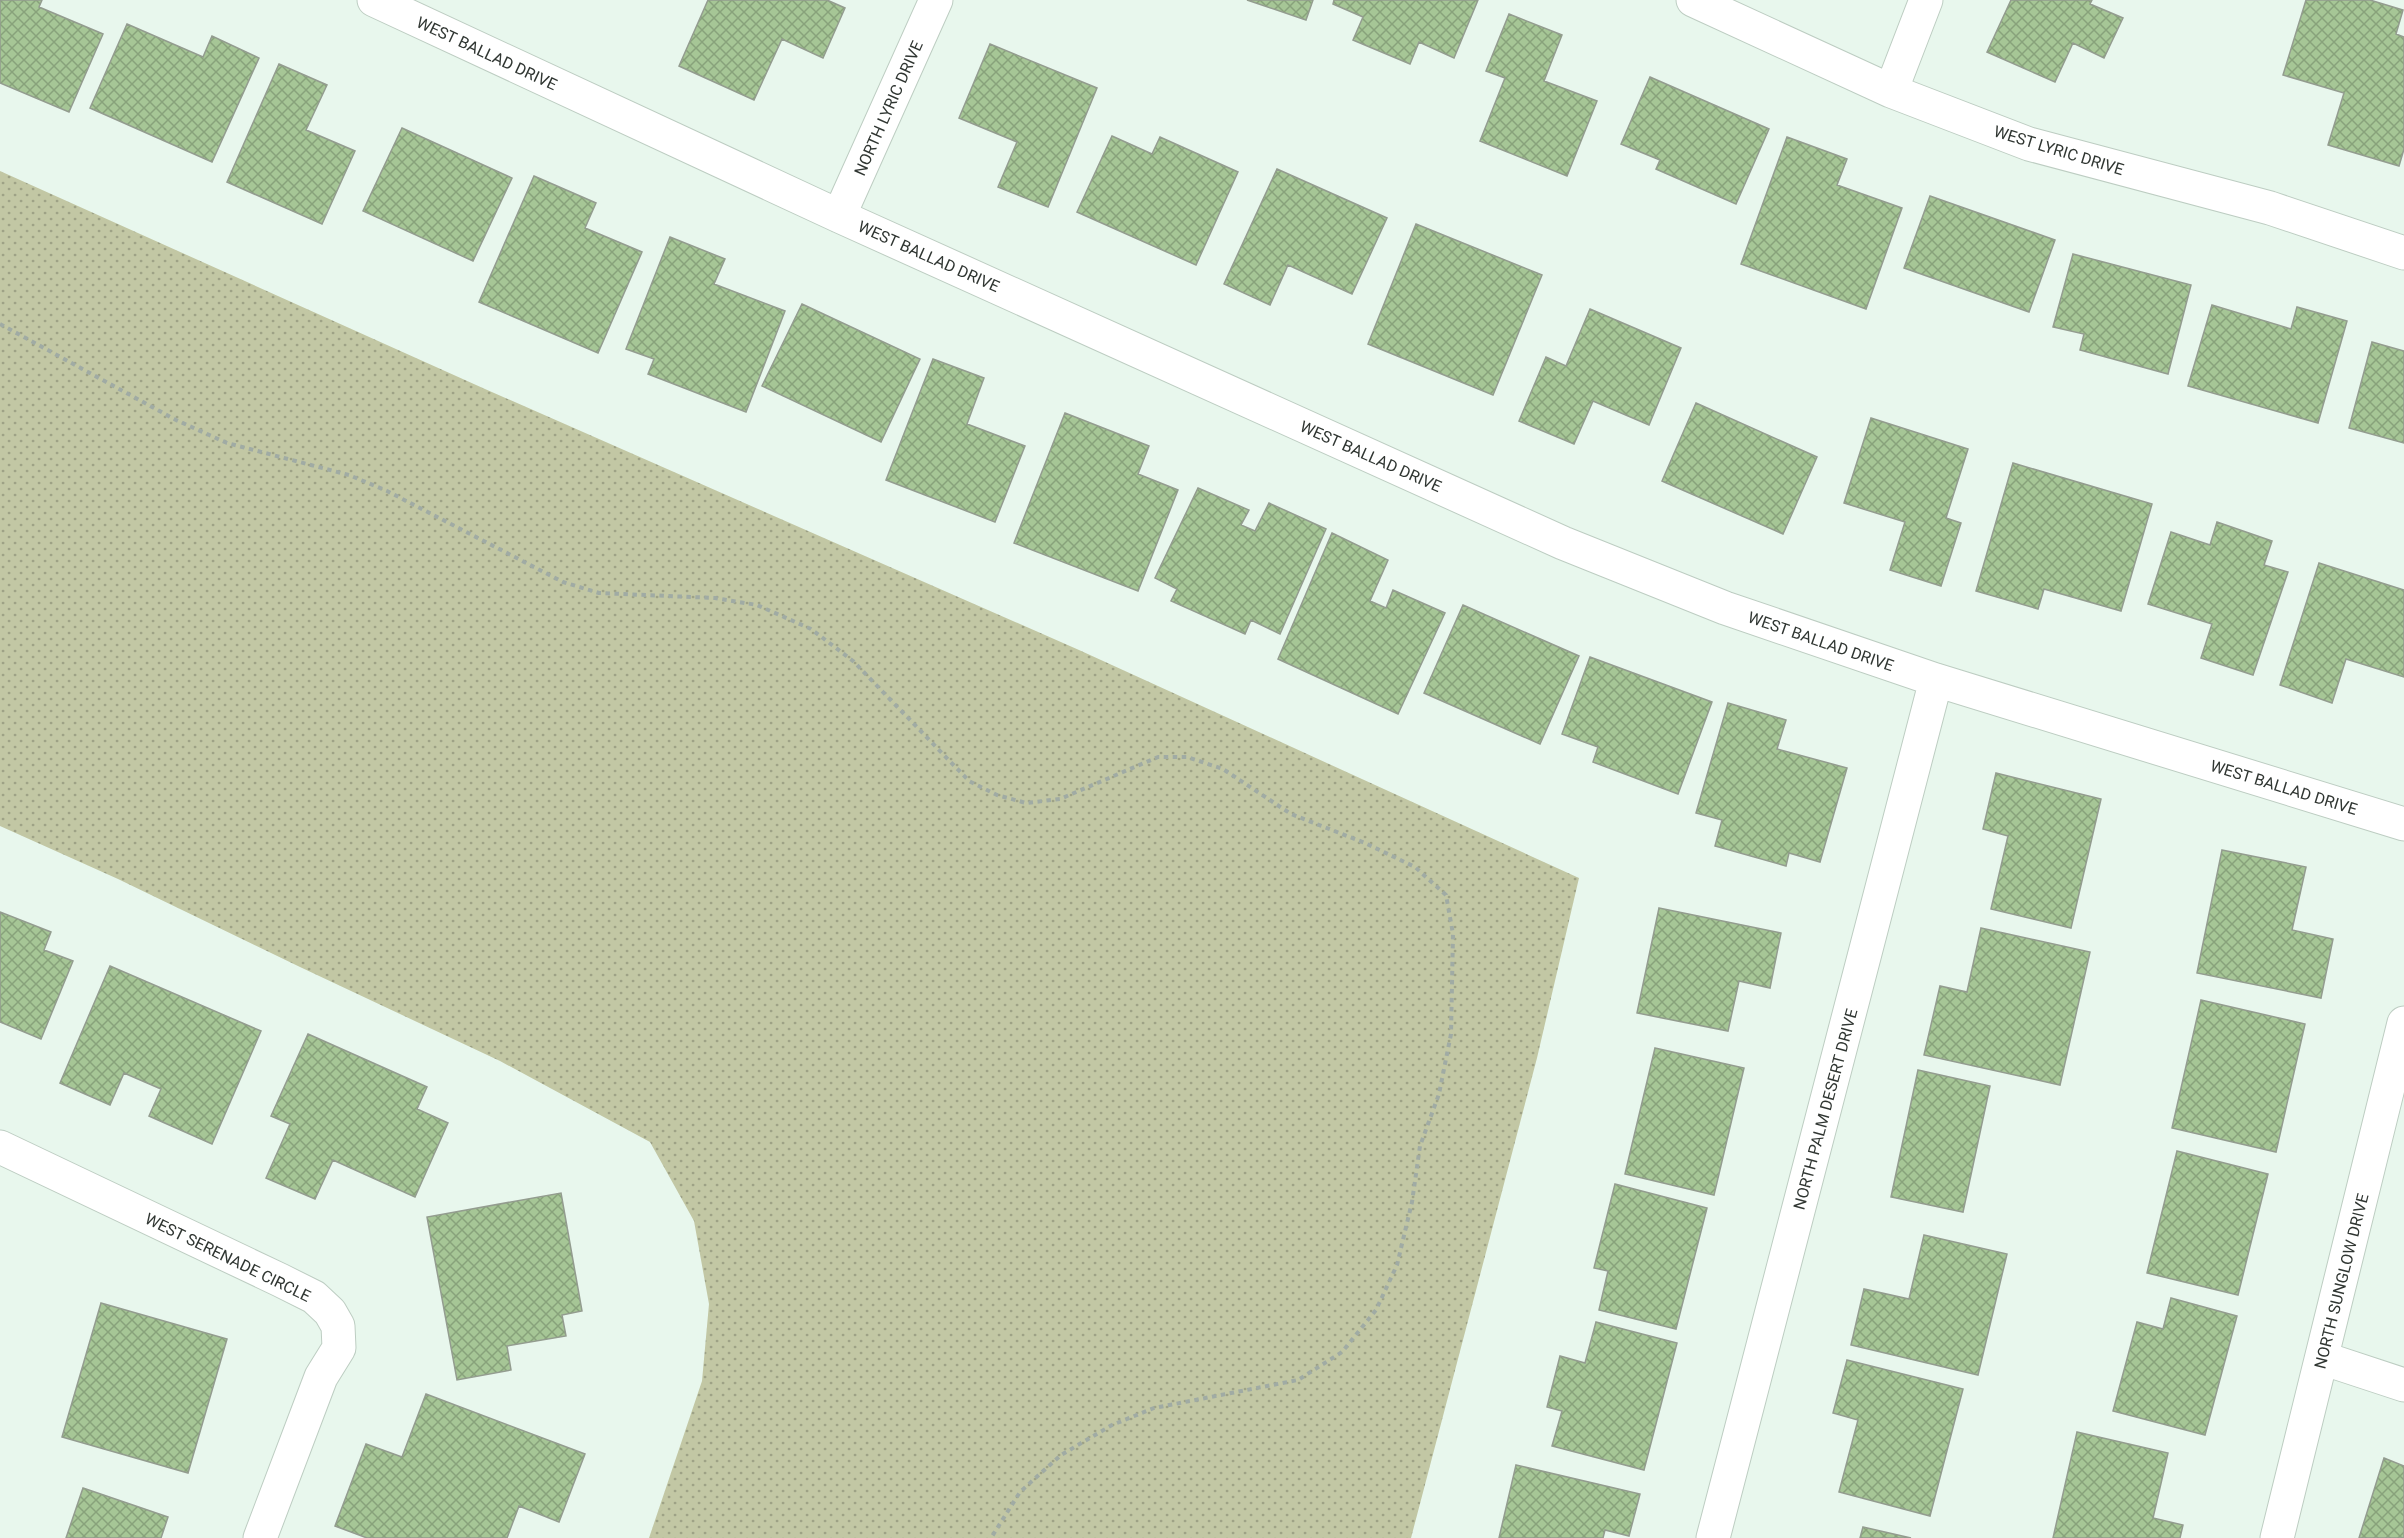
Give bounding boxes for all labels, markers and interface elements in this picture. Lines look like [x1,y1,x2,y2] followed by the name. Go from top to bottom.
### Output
[414,13,560,94] street label: WEST BALLAD DRIVE
[850,38,927,179] street label: NORTH LYRIC DRIVE
[1992,122,2126,179] street label: WEST LYRIC DRIVE
[855,217,1002,296] street label: WEST BALLAD DRIVE
[1297,417,1444,496] street label: WEST BALLAD DRIVE
[1746,608,1896,675] street label: WEST BALLAD DRIVE
[2208,756,2360,819] street label: WEST BALLAD DRIVE
[1789,1007,1861,1212] street label: NORTH PALM DESERT DRIVE
[2310,1191,2372,1371] street label: NORTH SUNGLOW DRIVE
[142,1209,314,1306] street label: WEST SERENADE CIRCLE

